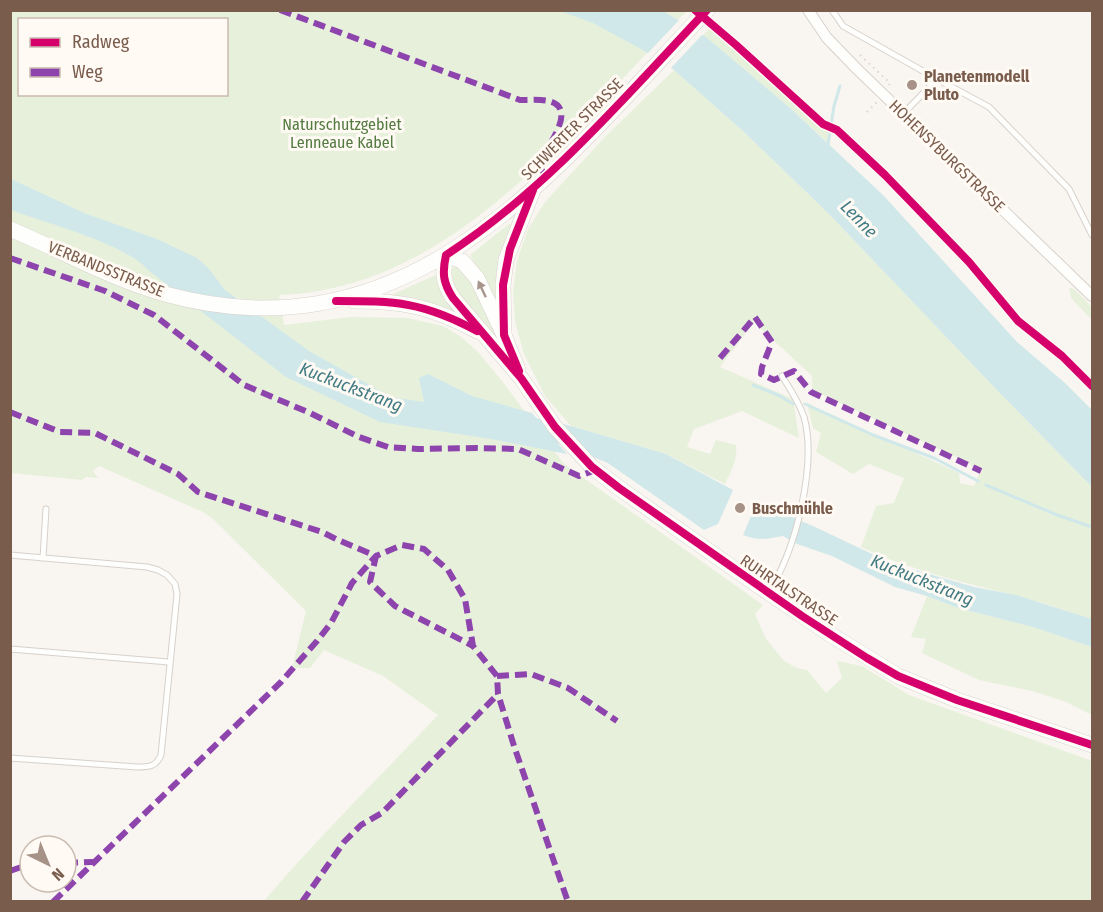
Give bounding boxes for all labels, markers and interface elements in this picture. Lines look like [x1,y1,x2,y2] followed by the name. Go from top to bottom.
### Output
[18,18,228,96] legend
[72,31,130,53] text: Radweg
[72,61,103,83] text: Weg
[924,67,1030,104] place label: Planetenmodell Pluto
[517,74,627,184] street label: SCHWERTER STRASSE
[905,78,919,92] marker: Planetenmodell Pluto
[885,96,1009,216] street label: HOHENSYBURGSTRASSE
[282,115,402,152] park label: Naturschutzgebiet Lenneaue Kabel
[836,196,882,243] water label: Lenne
[45,237,167,301] street label: VERBANDSSTRASSE
[477,280,486,297] one-way arrow
[296,357,406,417] water label: Kuckuckstrang
[752,499,833,518] place label: Buschmühle
[733,501,747,515] marker: Buschmühle
[868,549,976,611] water label: Kuckuckstrang
[737,550,841,630] street label: RUHRTALSTRASSE
[18,834,78,894] north arrow
[48,864,68,885] text: N

